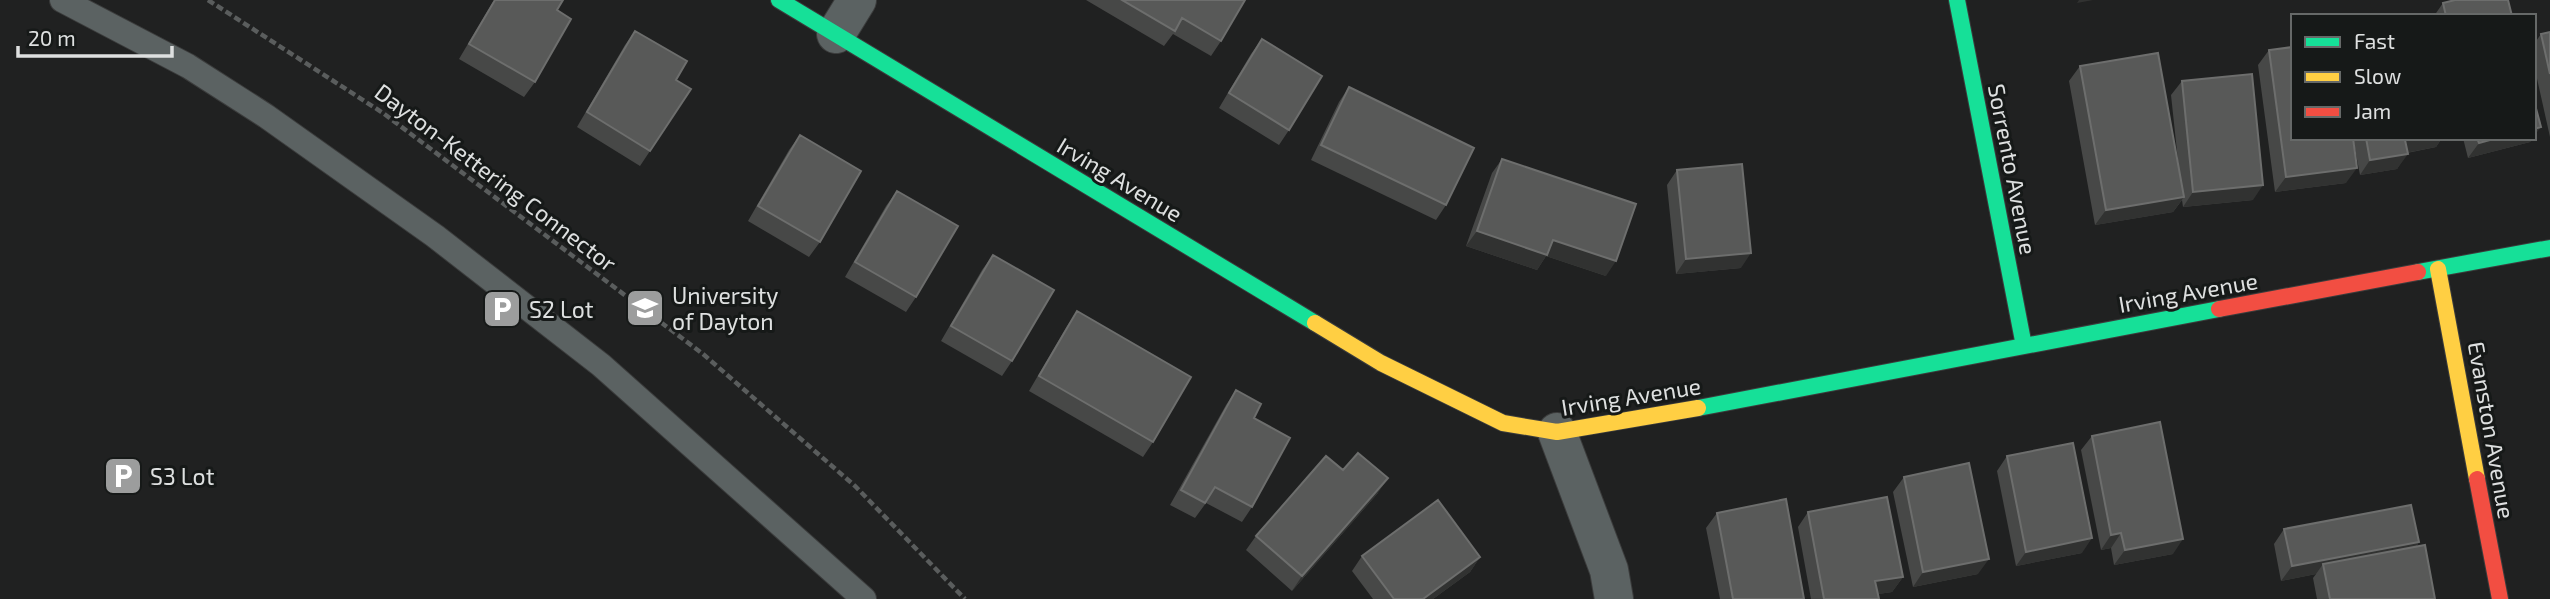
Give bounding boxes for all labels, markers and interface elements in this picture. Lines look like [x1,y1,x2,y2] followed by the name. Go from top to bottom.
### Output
[18,14,172,58] scale bar
[2291,14,2536,140] legend
[28,25,76,50] text: 20 m
[2354,28,2395,53] text: Fast
[2354,63,2401,88] text: Slow
[370,77,622,277] street label: Dayton-Kettering Connector
[1983,81,2043,257] street label: Sorrento Avenue
[2354,98,2391,123] text: Jam
[1052,131,1188,227] street label: Irving Avenue
[2116,266,2260,318] street label: Irving Avenue
[672,281,778,335] place label: University of Dayton
[624,287,666,329] school or university icon: University of Dayton
[481,288,523,330] parking icon: S2 Lot
[529,295,594,323] place label: S2 Lot
[2463,339,2521,521] street label: Evanston Avenue
[1559,371,1703,421] street label: Irving Avenue
[102,455,144,497] parking icon: S3 Lot
[150,462,215,490] place label: S3 Lot

